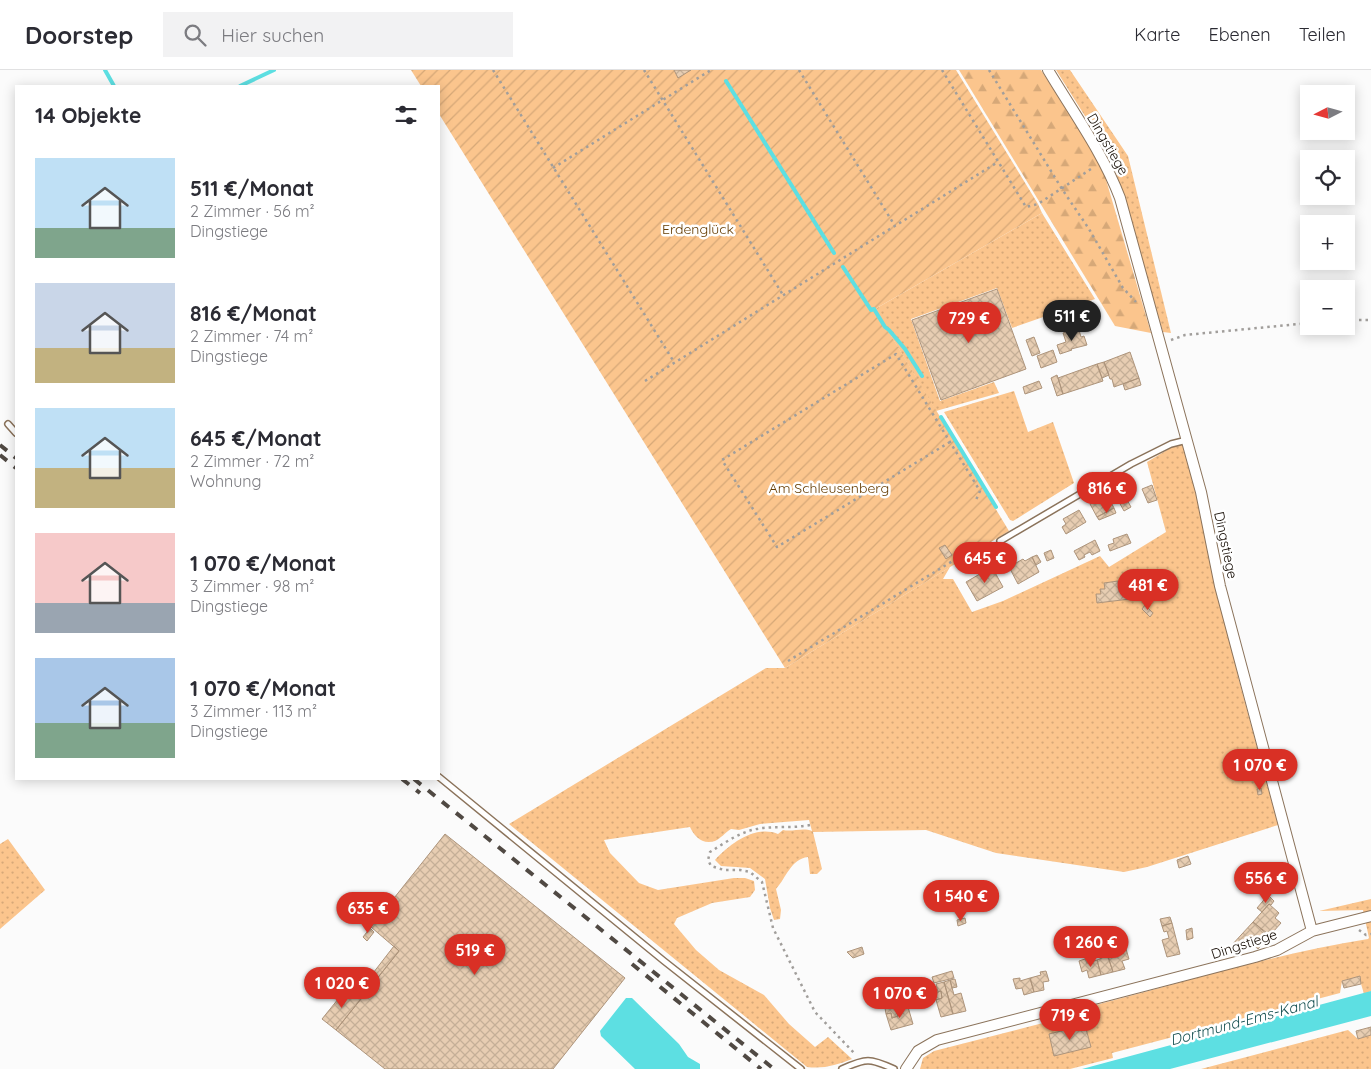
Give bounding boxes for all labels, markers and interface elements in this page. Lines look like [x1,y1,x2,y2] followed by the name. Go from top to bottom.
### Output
[163,12,513,57] search box
[25,20,133,50] text: Doorstep
[181,21,209,49] icon: search
[221,23,324,47] text: Hier suchen
[1134,23,1180,46] text: Karte
[1208,23,1271,46] text: Ebenen
[1299,23,1346,46] text: Teilen
[1300,85,1355,140] north arrow
[1300,85,1355,335] map controls
[392,101,420,129] icon: filters
[35,102,142,128] text: 14 Objekte
[1083,110,1133,178] street label: Dingstiege
[1300,150,1355,205] button: locate
[190,175,314,201] text: 511 €/Monat
[75,178,135,238] icon: home
[190,201,315,221] text: 2 Zimmer · 56 m²
[1300,215,1355,270] button: +
[662,220,734,238] park label: Erdenglück
[190,221,268,241] text: Dingstiege
[1300,280,1355,335] button: −
[190,300,317,326] text: 816 €/Monat
[1037,300,1107,342] pin: 511 €
[934,302,1004,344] pin: 729 €
[75,303,135,363] icon: home
[1054,306,1090,326] text: 511 €
[948,308,990,328] text: 729 €
[190,326,313,346] text: 2 Zimmer · 74 m²
[190,346,268,366] text: Dingstiege
[190,425,322,451] text: 645 €/Monat
[75,428,135,488] icon: home
[190,451,314,471] text: 2 Zimmer · 72 m²
[190,471,262,491] text: Wohnung
[1072,472,1142,514] pin: 816 €
[1088,478,1126,498] text: 816 €
[769,479,889,497] park label: Am Schleusenberg
[1210,510,1242,580] street label: Dingstiege
[950,542,1020,584] pin: 645 €
[964,548,1006,568] text: 645 €
[190,550,336,576] text: 1 070 €/Monat
[75,553,135,613] icon: home
[1113,568,1183,611] pin: 481 €
[1129,575,1167,595] text: 481 €
[190,576,314,596] text: 3 Zimmer · 98 m²
[190,596,268,616] text: Dingstiege
[190,675,336,701] text: 1 070 €/Monat
[75,678,135,738] icon: home
[190,701,317,721] text: 3 Zimmer · 113 m²
[190,721,268,741] text: Dingstiege
[1214,748,1306,791] pin: 1 070 €
[1233,755,1287,775] text: 1 070 €
[1231,862,1301,904] pin: 556 €
[1245,868,1287,888] text: 556 €
[915,880,1007,922] pin: 1 540 €
[934,886,988,906] text: 1 540 €
[333,892,403,934] pin: 635 €
[347,898,389,918] text: 635 €
[1209,925,1279,963] street label: Dingstiege
[1045,926,1137,968] pin: 1 260 €
[1065,932,1118,952] text: 1 260 €
[440,934,510,976] pin: 519 €
[455,940,495,960] text: 519 €
[296,966,388,1009] pin: 1 020 €
[315,973,369,993] text: 1 020 €
[854,976,946,1019] pin: 1 070 €
[873,983,927,1003] text: 1 070 €
[1168,991,1321,1049] water label: Dortmund-Ems-Kanal
[1035,998,1105,1041] pin: 719 €
[1050,1005,1090,1025] text: 719 €

